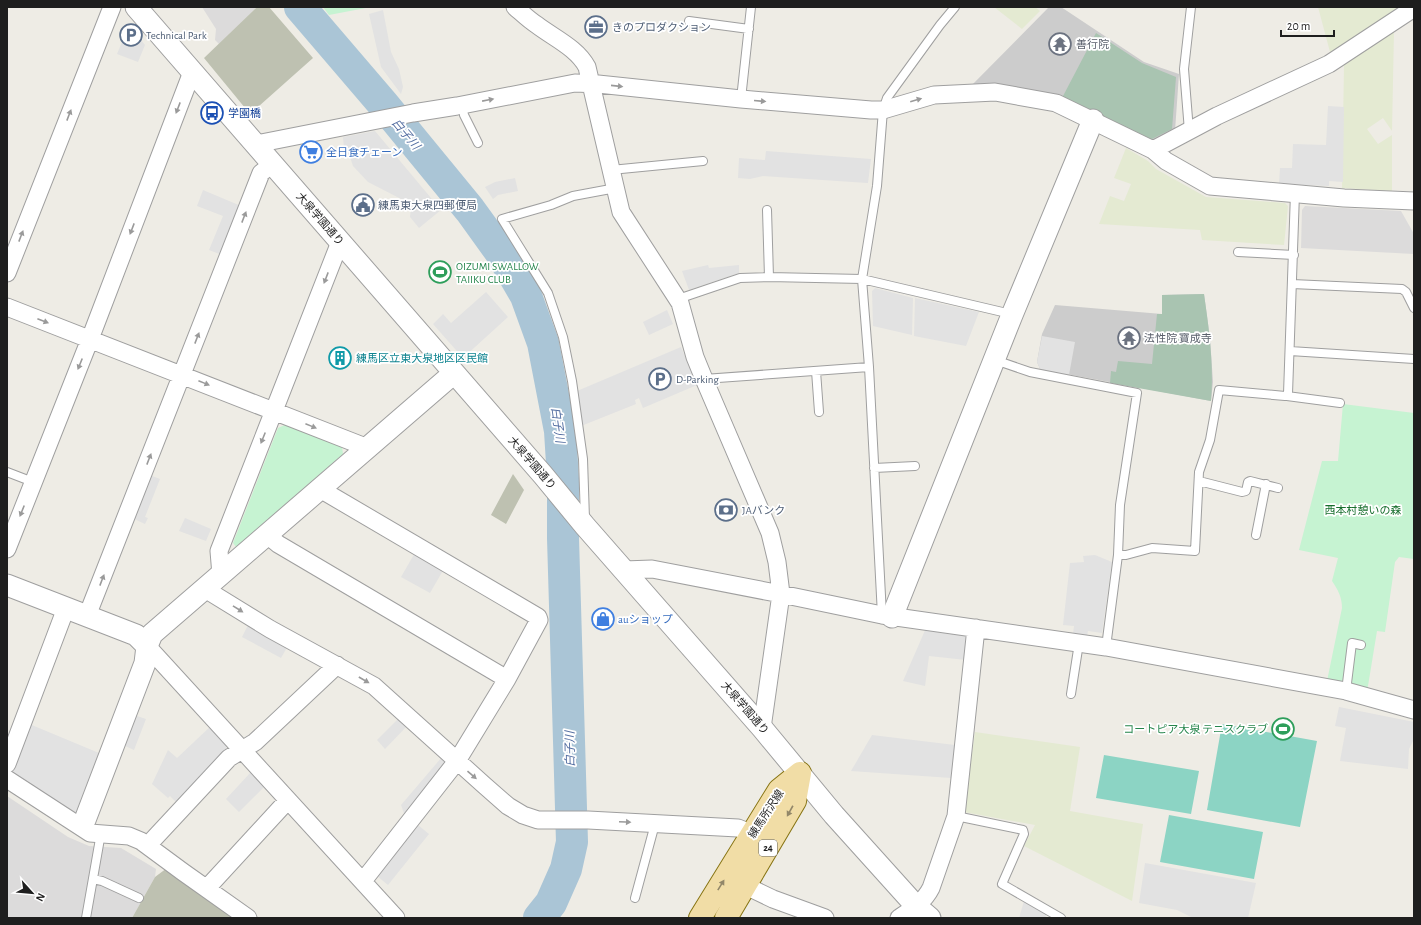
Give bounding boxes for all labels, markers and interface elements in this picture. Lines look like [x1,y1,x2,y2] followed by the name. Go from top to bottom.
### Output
[1281,12,1334,38] scale bar
[583,14,609,40] office icon: きのプロダクション
[1287,20,1310,32] text: 20 m
[612,21,711,33] place label: きのプロダクション
[118,22,144,48] parking icon: Technical Park
[146,30,207,41] place label: Technical Park
[1047,31,1073,57] temple icon: 善行院
[1076,38,1109,50] place label: 善行院
[611,83,623,89] one-way arrow
[482,97,495,103] one-way arrow
[754,97,766,104] one-way arrow
[910,97,922,103] one-way arrow
[199,100,225,126] bus stop icon: 学園橋
[175,102,181,114] one-way arrow
[228,107,261,119] place label: 学園橋
[66,109,72,121] one-way arrow
[390,116,424,153] water label: 白子川
[298,139,324,165] supermarket icon: 全日食チェーン
[326,147,402,158] place label: 全日食チェーン
[294,190,347,248] street label: 大泉学園通り
[350,192,376,218] public building icon: 練馬東大泉四郵便局
[378,199,477,211] place label: 練馬東大泉四郵便局
[241,210,247,222] one-way arrow
[128,224,134,236] one-way arrow
[19,230,25,242] one-way arrow
[427,259,453,285] sports icon: OIZUMI SWALLOW TAIIKU CLUB
[456,261,539,285] place label: OIZUMI SWALLOW TAIIKU CLUB
[323,273,329,284] one-way arrow
[38,318,49,324] one-way arrow
[1116,325,1142,351] temple icon: 法性院 寶成寺
[194,332,200,344] one-way arrow
[1144,332,1212,344] place label: 法性院 寶成寺
[327,345,353,371] building icon: 練馬区立東大泉地区区民館
[356,352,488,364] place label: 練馬区立東大泉地区区民館
[77,358,83,370] one-way arrow
[647,366,673,392] parking icon: D-Parking
[676,374,719,385] place label: D-Parking
[198,381,210,387] one-way arrow
[550,406,568,446] water label: 白子川
[305,423,317,429] one-way arrow
[260,433,266,445] one-way arrow
[506,434,559,492] street label: 大泉学園通り
[147,453,153,465] one-way arrow
[713,497,739,523] bank icon: JAバンク
[742,504,785,516] place label: JAバンク
[1325,504,1402,516] park label: 西本村憩いの森
[19,505,25,517] one-way arrow
[99,574,105,586] one-way arrow
[232,606,244,613] one-way arrow
[590,606,616,632] shop icon: auショップ
[618,614,673,625] place label: auショップ
[358,677,369,683] one-way arrow
[719,679,772,737] street label: 大泉学園通り
[1270,716,1296,742] sports icon: コートピア大泉 テニスクラブ
[1123,723,1268,735] place label: コートピア大泉 テニスクラブ
[563,729,576,767] water label: 白子川
[466,770,477,779] one-way arrow
[746,787,786,840] street label: 練馬所沢線
[787,805,794,817] one-way arrow
[619,819,632,825] one-way arrow
[759,840,777,856] road number: 24
[12,873,52,913] north arrow
[717,880,725,890] one-way arrow
[34,891,47,903] text: N

